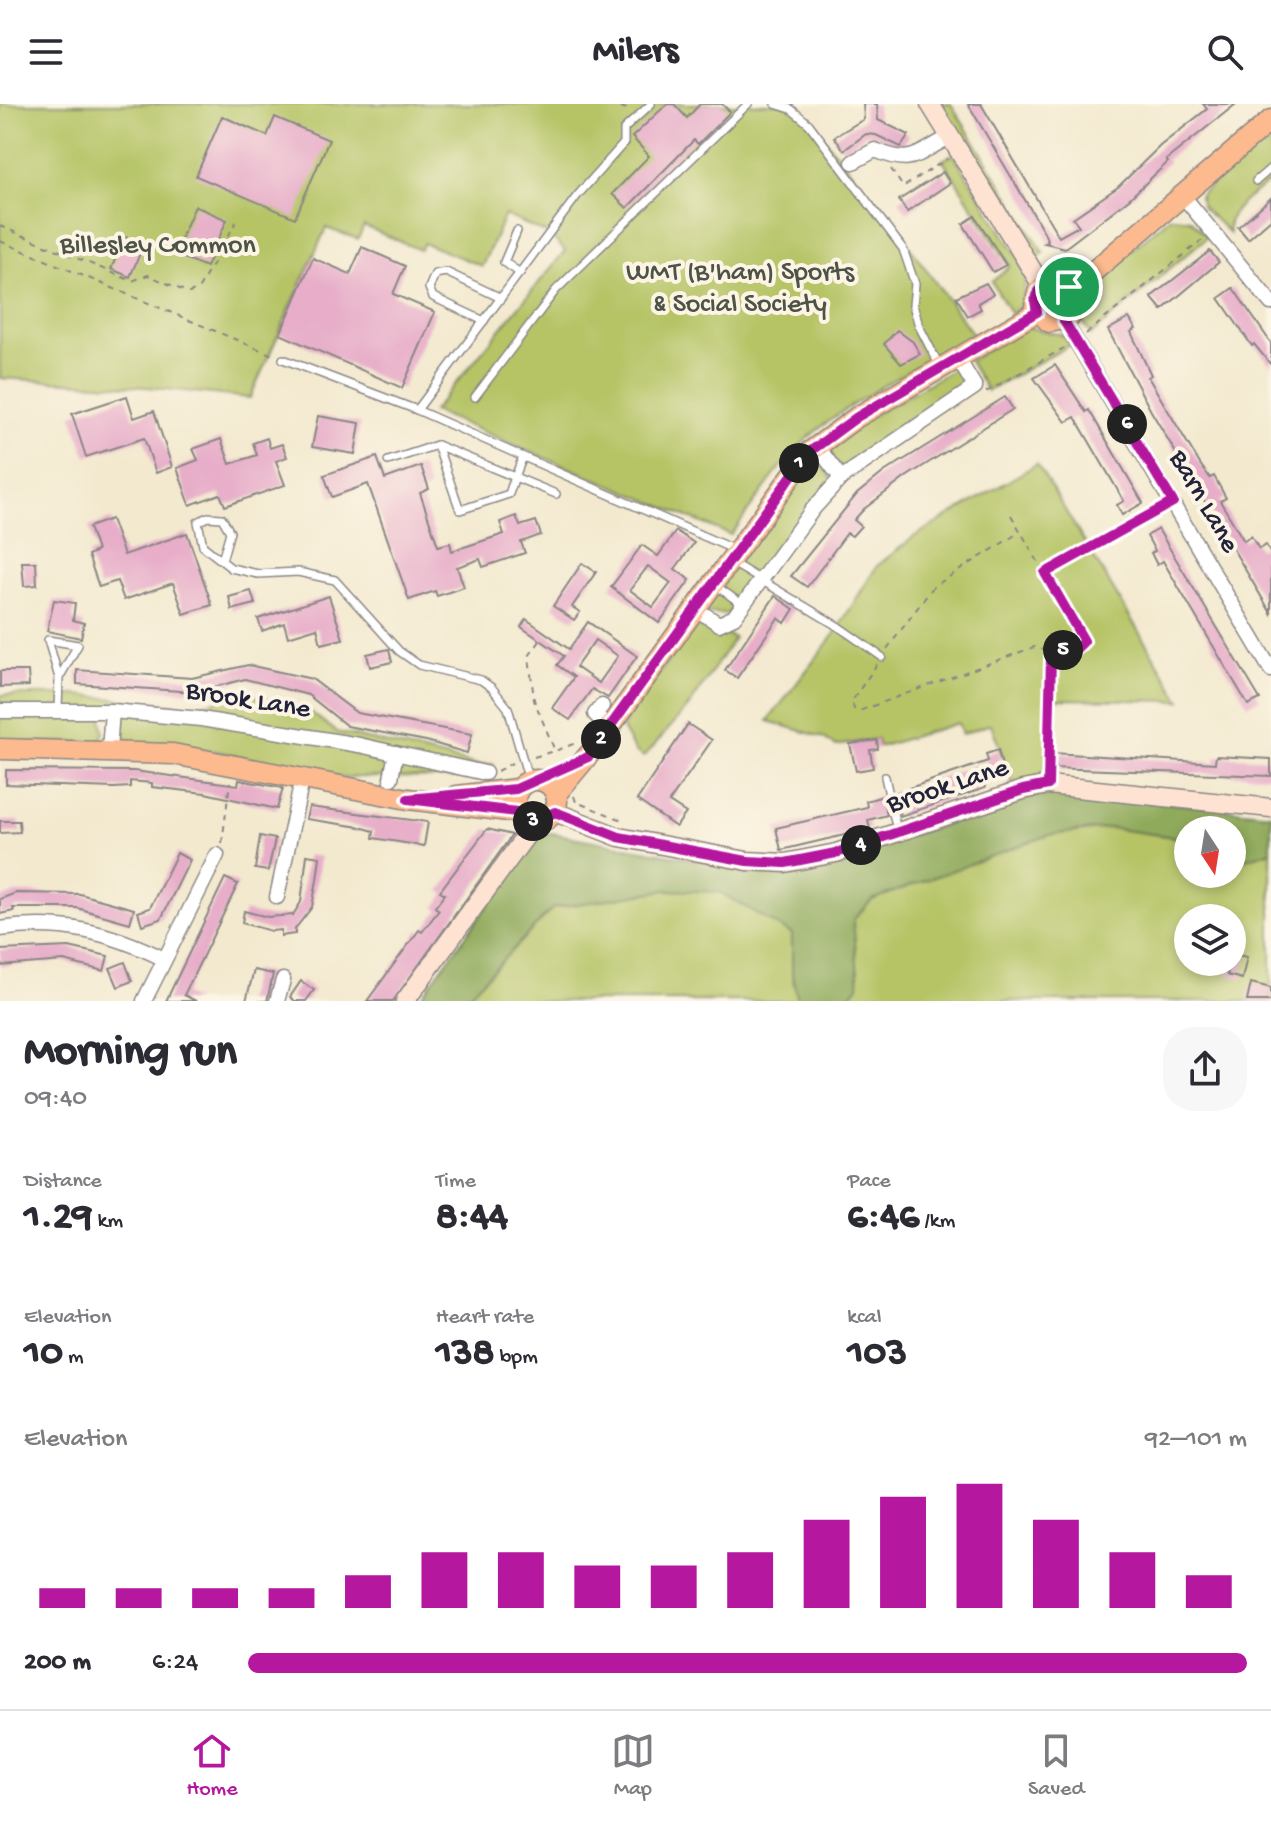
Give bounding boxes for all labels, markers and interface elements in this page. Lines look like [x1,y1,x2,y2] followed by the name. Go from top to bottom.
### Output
[24,30,68,74] icon: menu
[1203,30,1247,74] icon: search
[593,31,678,74] text: Milers
[59,230,257,263] park label: Billesley Common
[1035,253,1103,321] pin
[626,257,855,322] park label: WMT (B'ham) Sports & Social Society
[1047,265,1091,309] icon: arrive
[1107,404,1147,444] pin: 6
[1121,411,1133,437] text: 6
[779,443,819,483] pin: 1
[1160,444,1246,560] street label: Barn Lane
[795,450,803,476] text: 1
[1043,630,1083,670] pin: 5
[1057,637,1069,663] text: 5
[182,675,313,727] street label: Brook Lane
[581,719,621,759] pin: 2
[596,726,606,752] text: 2
[882,752,1014,822] street label: Brook Lane
[513,801,553,841] pin: 3
[527,808,539,834] text: 3
[1174,816,1246,888] north arrow
[1174,816,1246,976] map controls
[841,825,881,865] pin: 4
[856,832,866,858] text: 4
[1174,904,1246,976] button: layers
[1163,1027,1247,1111] button: share
[24,1028,237,1080] text: Morning run
[24,1084,87,1115] text: 09:40
[24,1169,102,1195] text: Distance
[436,1169,476,1195] text: Time
[847,1169,891,1195] text: Pace
[24,1195,92,1242] text: 1.29
[436,1195,508,1242] text: 8:44
[847,1195,919,1242] text: 6:46
[92,1209,123,1235] text: km
[919,1209,955,1235] text: /km
[24,1305,111,1331] text: Elevation
[436,1305,534,1331] text: Heart rate
[847,1305,882,1331] text: kcal
[24,1331,63,1378] text: 10
[436,1331,494,1378] text: 138
[847,1331,907,1378] text: 103
[63,1345,84,1371] text: m
[494,1345,538,1371] text: bpm
[24,1425,127,1456] text: Elevation
[1145,1425,1247,1456] text: 92–101 m
[24,1648,91,1679] text: 200 m
[152,1648,198,1679] text: 6:24
[187,1729,238,1803] tab: Home
[611,1729,655,1803] tab: Map
[1028,1729,1084,1803] tab: Saved

